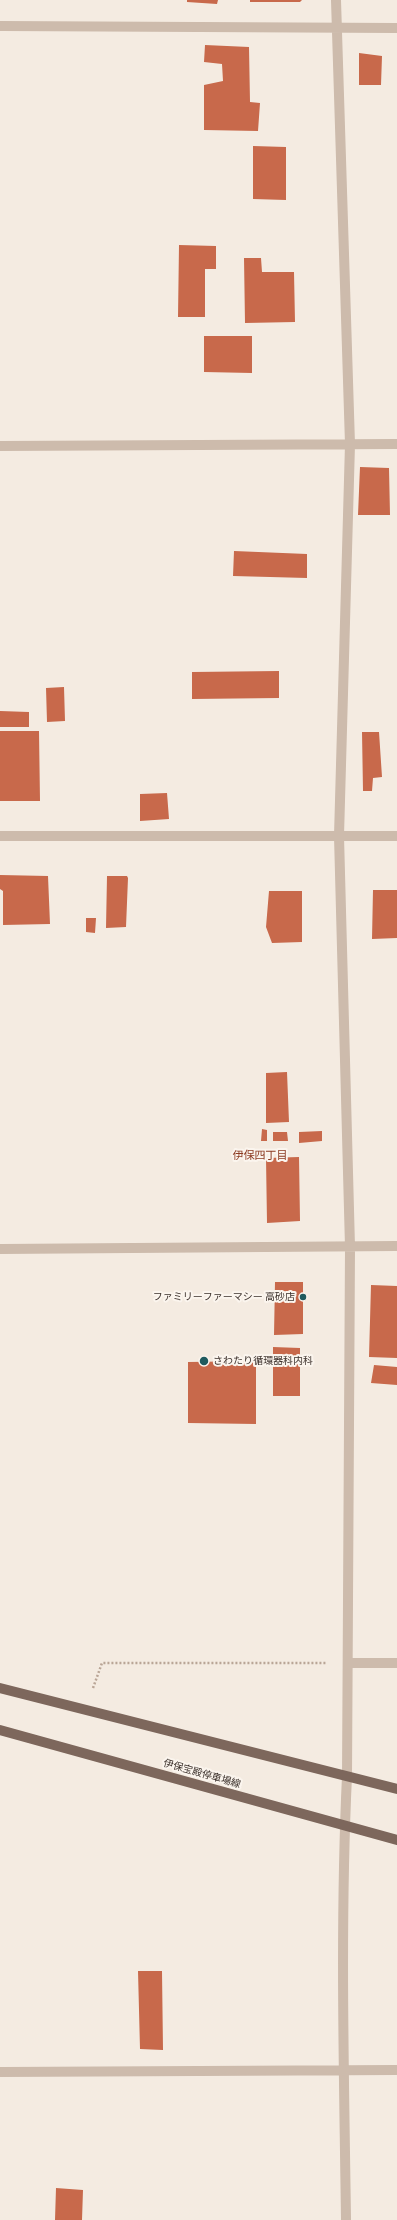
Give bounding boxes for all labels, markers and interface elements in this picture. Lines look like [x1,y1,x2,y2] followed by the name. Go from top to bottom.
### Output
[233,1149,287,1163] district label: 伊保四丁目
[153,1291,295,1303] place label: ファミリーファーマシー 高砂店
[298,1292,308,1302] marker: ファミリーファーマシー 高砂店
[198,1355,210,1367] marker: さわたり循環器科内科
[213,1355,313,1367] place label: さわたり循環器科内科
[162,1757,242,1791] street label: 伊保宝殿停車場線

